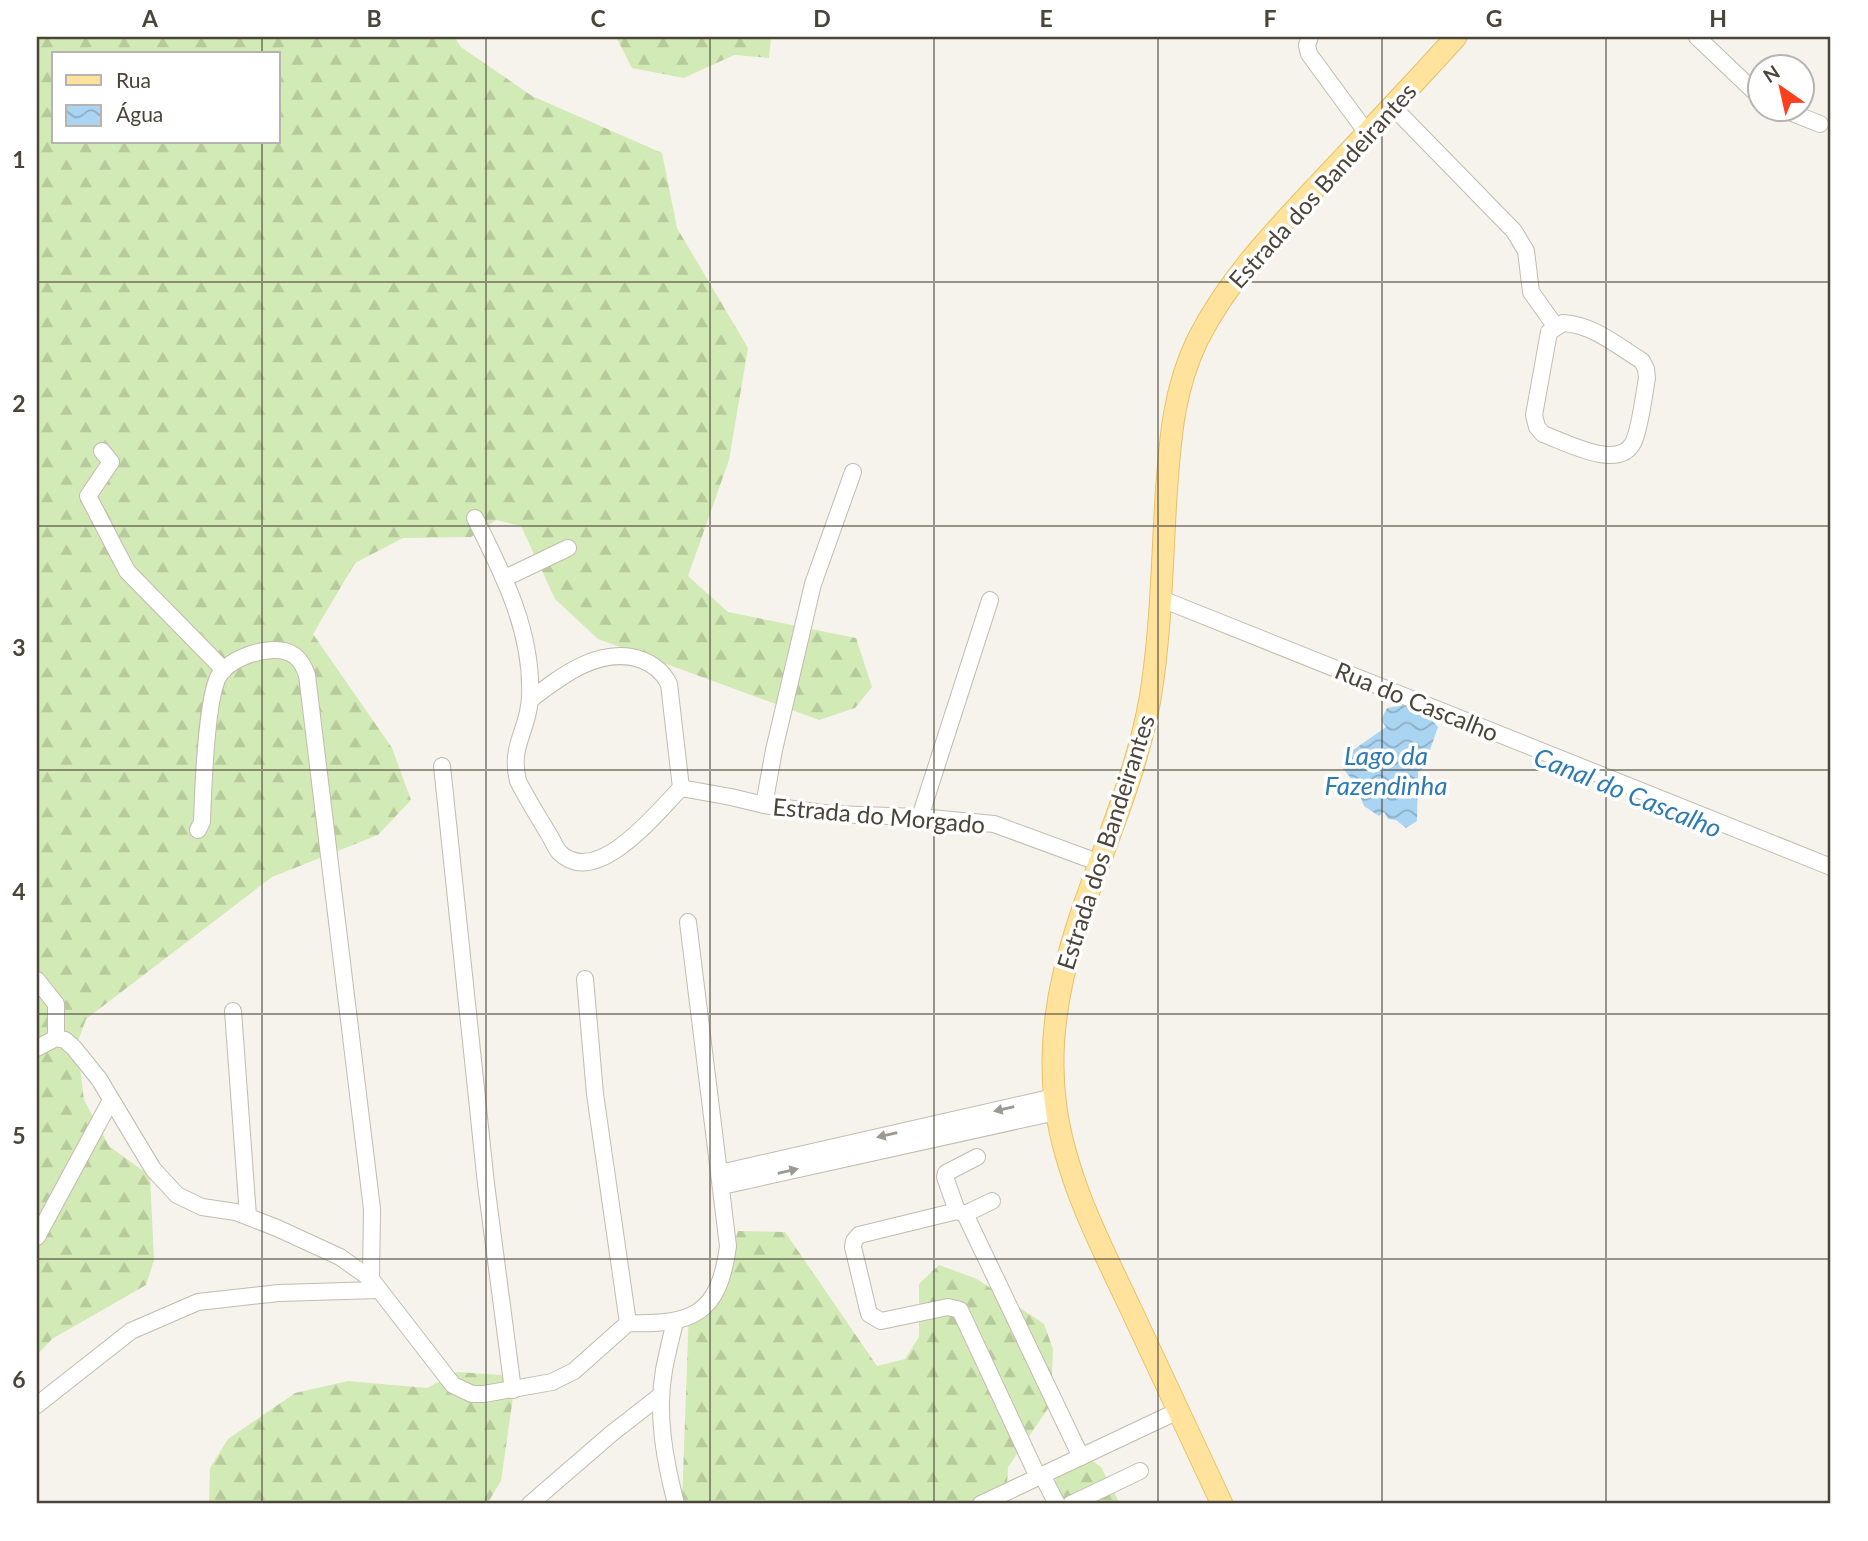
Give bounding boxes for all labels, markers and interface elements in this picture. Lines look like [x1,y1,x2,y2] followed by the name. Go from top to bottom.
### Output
[141,4,159,32] text: A
[366,4,382,32] text: B
[590,4,606,32] text: C
[813,4,831,32] text: D
[1039,4,1053,32] text: E
[1263,4,1277,32] text: F
[1486,4,1502,32] text: G
[1709,4,1727,32] text: H
[52,52,280,144] legend
[1745,52,1815,122] north arrow
[1759,60,1784,87] text: N
[116,67,151,92] text: Rua
[1222,76,1422,294] street label: Estrada dos Bandeirantes
[116,101,163,126] text: Água
[12,145,26,173] text: 1
[12,389,26,417] text: 2
[12,633,26,661] text: 3
[1331,655,1503,747] street label: Rua do Cascalho
[1050,711,1160,973] street label: Estrada dos Bandeirantes
[1324,739,1448,801] water label: Lago da Fazendinha
[1530,740,1726,844] water label: Canal do Cascalho
[772,791,986,839] street label: Estrada do Morgado
[12,877,26,905] text: 4
[993,1103,1015,1114] one-way arrow
[12,1121,26,1149] text: 5
[876,1130,898,1141] one-way arrow
[777,1166,799,1177] one-way arrow
[12,1365,26,1393] text: 6

